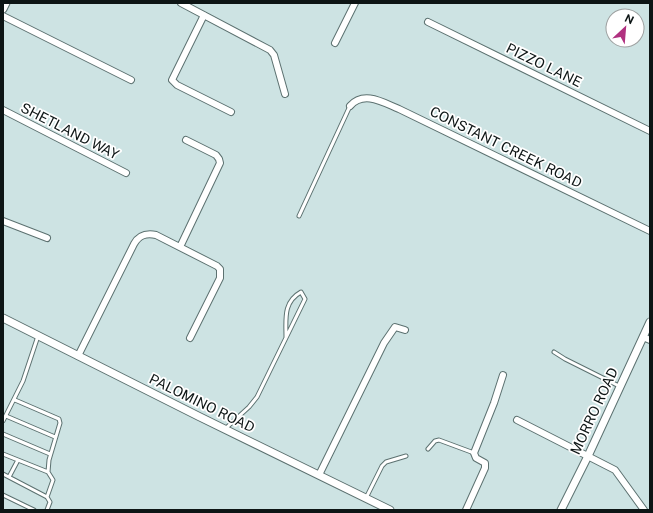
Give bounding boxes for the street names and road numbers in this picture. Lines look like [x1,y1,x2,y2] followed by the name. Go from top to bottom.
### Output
[504,40,584,90] street label: PIZZO LANE
[18,99,122,163] street label: SHETLAND WAY
[427,103,585,191] street label: CONSTANT CREEK ROAD
[567,365,621,457] street label: MORRO ROAD
[147,371,257,435] street label: PALOMINO ROAD

